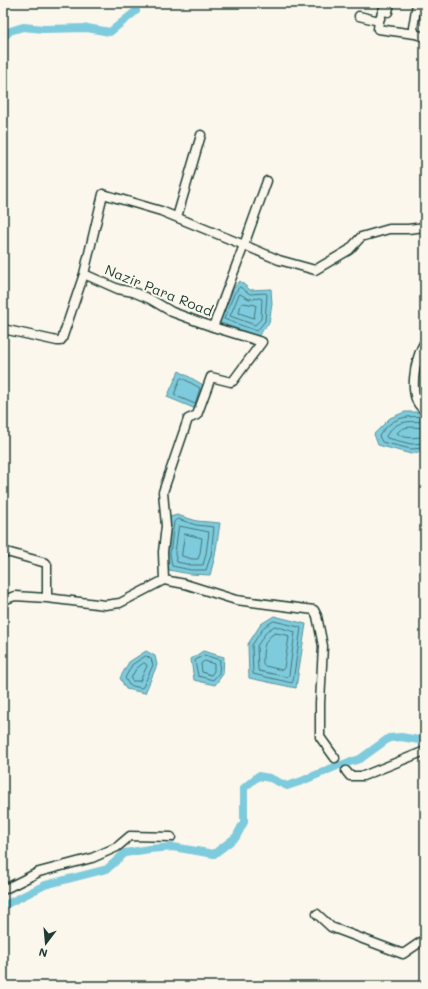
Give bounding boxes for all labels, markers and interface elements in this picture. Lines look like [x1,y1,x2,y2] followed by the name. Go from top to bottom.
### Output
[102,260,216,320] street label: Nazir Para Road
[26,923,66,963] north arrow
[37,945,49,961] text: N

